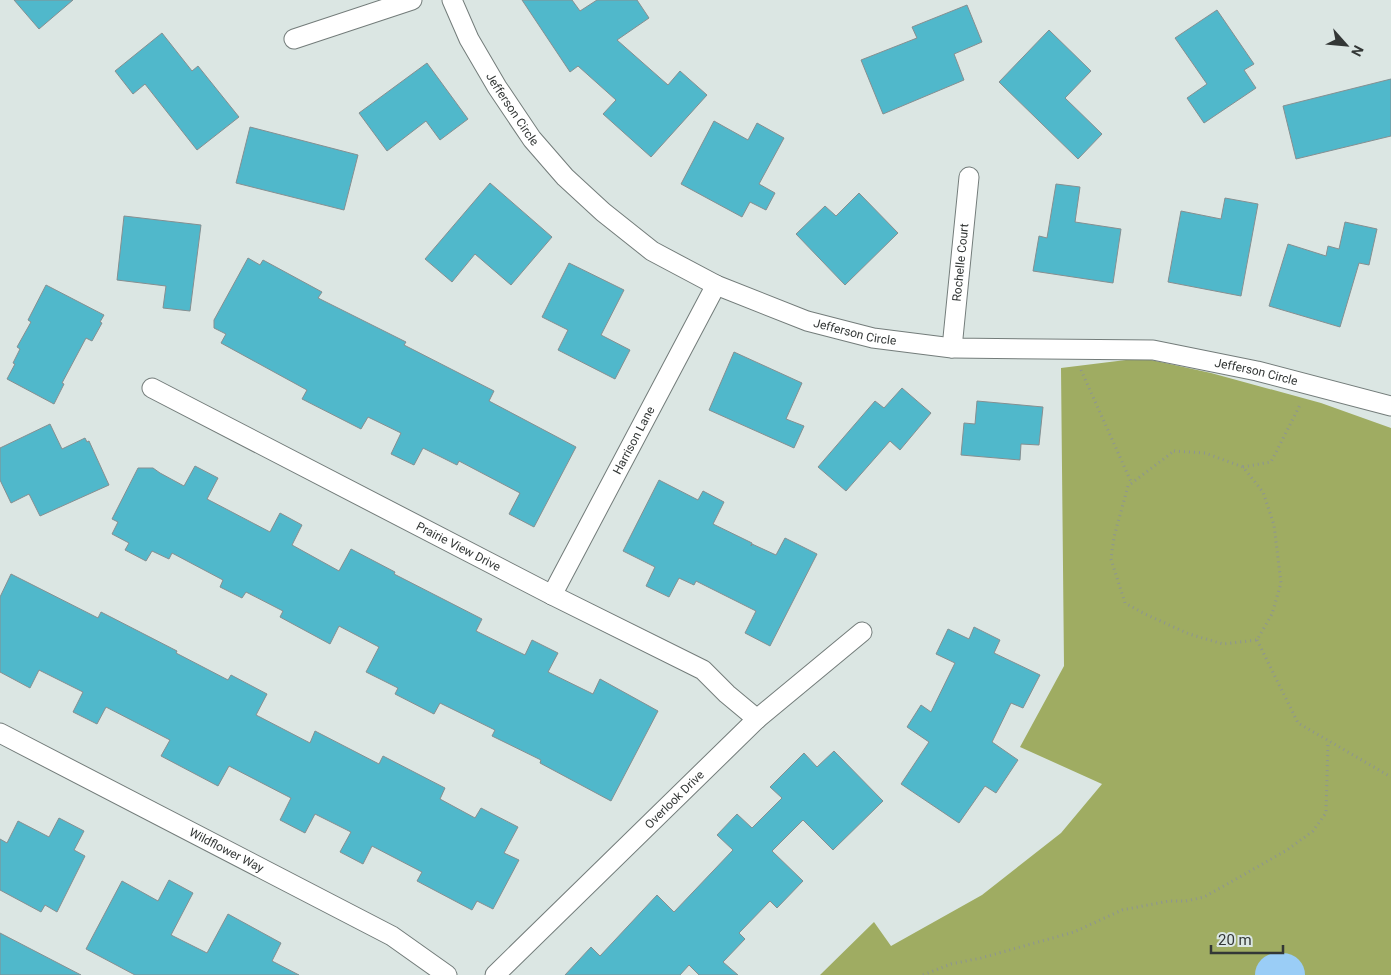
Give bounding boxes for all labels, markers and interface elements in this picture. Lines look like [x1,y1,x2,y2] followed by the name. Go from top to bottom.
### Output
[1321,20,1371,70] north arrow
[1348,43,1367,59] text: N
[483,70,542,149] street label: Jefferson Circle
[950,223,971,302] street label: Rochelle Court
[812,316,897,348] street label: Jefferson Circle
[1214,356,1299,388] street label: Jefferson Circle
[610,404,658,477] street label: Harrison Lane
[414,519,503,574] street label: Prairie View Drive
[642,768,707,832] street label: Overlook Drive
[187,825,266,875] street label: Wildflower Way
[1211,922,1284,954] scale bar
[1218,931,1252,949] text: 20 m

